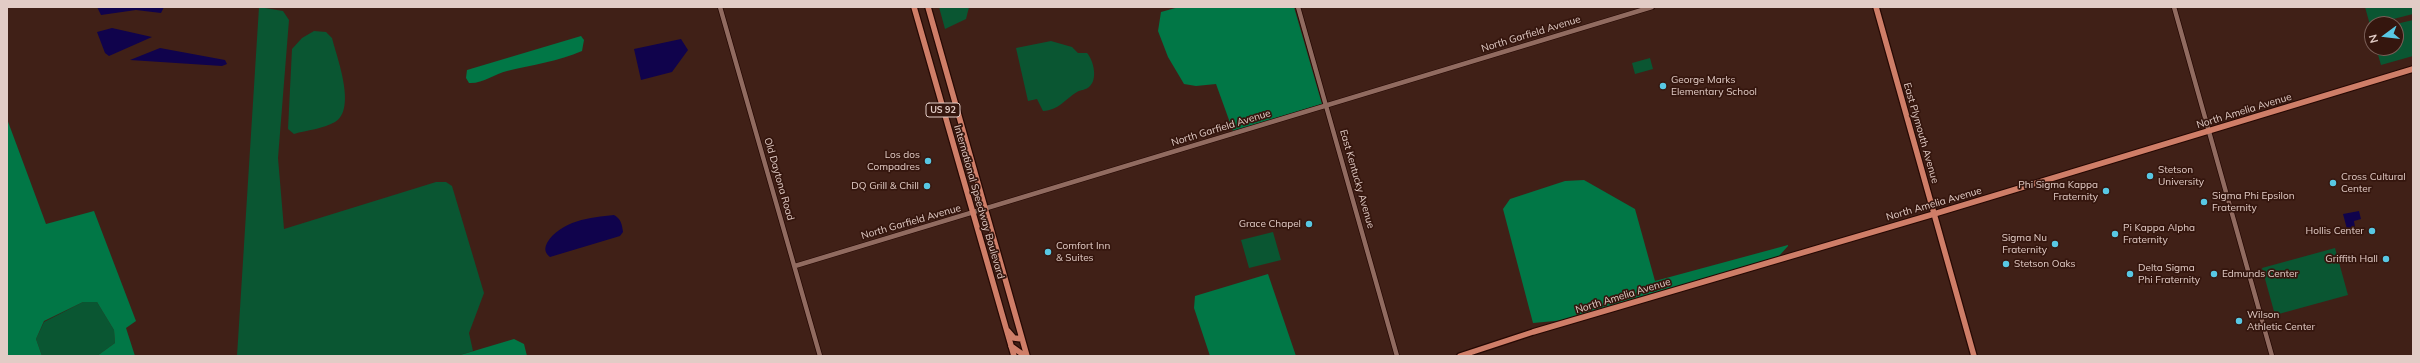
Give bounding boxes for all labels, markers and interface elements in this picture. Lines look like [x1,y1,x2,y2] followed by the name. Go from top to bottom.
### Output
[1480,13,1582,55] street label: North Garfield Avenue
[2364,16,2404,56] north arrow
[2366,33,2381,45] text: N
[1671,74,1757,98] place label: George Marks Elementary School
[1658,81,1668,91] marker: George Marks Elementary School
[1901,81,1941,185] street label: East Plymouth Avenue
[2195,91,2293,131] street label: North Amelia Avenue
[926,103,960,117] road number: US 92
[1170,107,1272,149] street label: North Garfield Avenue
[951,124,1007,280] street label: International Speedway Boulevard
[1337,128,1377,230] street label: East Kentucky Avenue
[761,136,797,222] street label: Old Daytona Road
[867,149,920,172] place label: Los dos Compadres
[923,156,933,166] marker: Los dos Compadres
[2158,164,2204,188] place label: Stetson University
[2145,171,2155,181] marker: Stetson University
[2341,171,2406,194] place label: Cross Cultural Center
[2328,178,2338,188] marker: Cross Cultural Center
[2018,179,2098,202] place label: Phi Sigma Kappa Fraternity
[851,180,919,192] place label: DQ Grill & Chill
[922,181,932,191] marker: DQ Grill & Chill
[1885,185,1983,223] street label: North Amelia Avenue
[2101,186,2111,196] marker: Phi Sigma Kappa Fraternity
[2212,190,2295,214] place label: Sigma Phi Epsilon Fraternity
[2199,197,2209,207] marker: Sigma Phi Epsilon Fraternity
[860,202,962,242] street label: North Garfield Avenue
[1239,218,1301,230] place label: Grace Chapel
[1304,219,1314,229] marker: Grace Chapel
[2123,222,2195,246] place label: Pi Kappa Alpha Fraternity
[2306,225,2364,237] place label: Hollis Center
[2367,226,2377,236] marker: Hollis Center
[2110,229,2120,239] marker: Pi Kappa Alpha Fraternity
[2002,232,2047,256] place label: Sigma Nu Fraternity
[2050,239,2060,249] marker: Sigma Nu Fraternity
[1056,240,1110,264] place label: Comfort Inn & Suites
[1043,247,1053,257] marker: Comfort Inn & Suites
[2325,253,2378,265] place label: Griffith Hall
[2381,254,2391,264] marker: Griffith Hall
[2014,258,2075,270] place label: Stetson Oaks
[2001,259,2011,269] marker: Stetson Oaks
[2138,262,2200,286] place label: Delta Sigma Phi Fraternity
[2222,268,2298,280] place label: Edmunds Center
[2125,269,2135,279] marker: Delta Sigma Phi Fraternity
[2209,269,2219,279] marker: Edmunds Center
[1574,276,1672,316] street label: North Amelia Avenue
[2247,309,2315,332] place label: Wilson Athletic Center
[2234,316,2244,326] marker: Wilson Athletic Center

